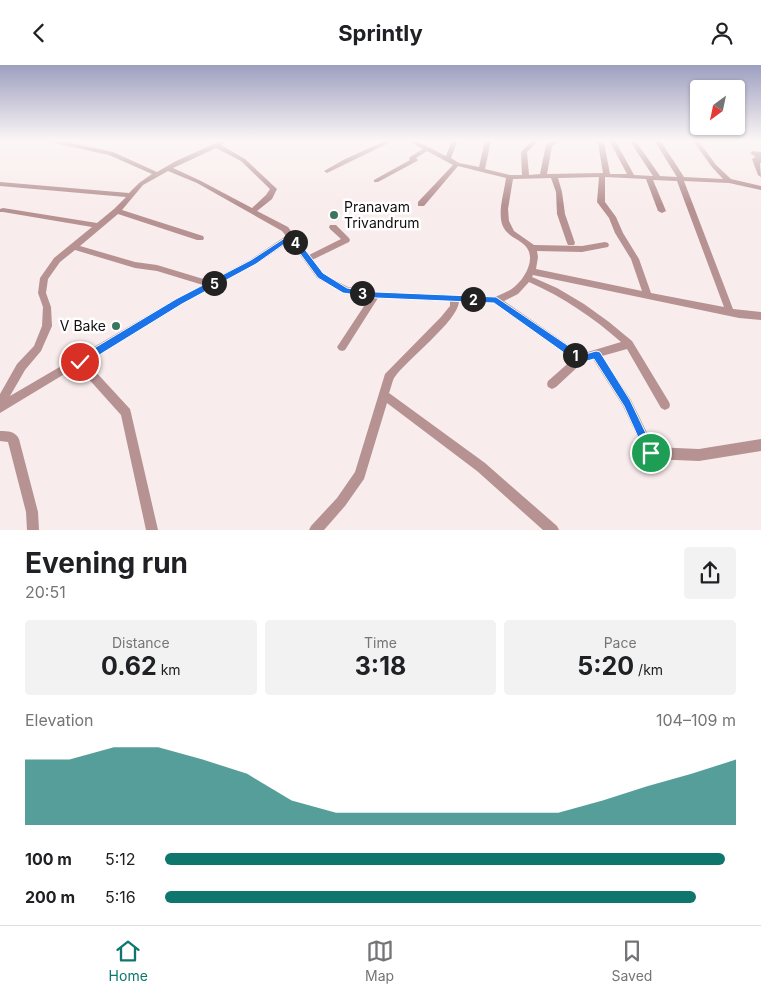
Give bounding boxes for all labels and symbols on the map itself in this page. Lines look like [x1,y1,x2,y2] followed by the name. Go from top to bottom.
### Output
[690,80,745,135] north arrow
[344,198,419,231] place label: Pranavam Trivandrum
[328,209,340,221] marker: Pranavam Trivandrum
[282,229,308,255] pin: 4
[202,271,226,295] pin: 5
[350,281,374,305] pin: 3
[460,287,486,311] pin: 2
[60,317,106,334] place label: V Bake
[110,320,122,332] marker: V Bake
[59,341,101,383] pin
[562,343,588,367] pin: 1
[630,432,672,474] pin

